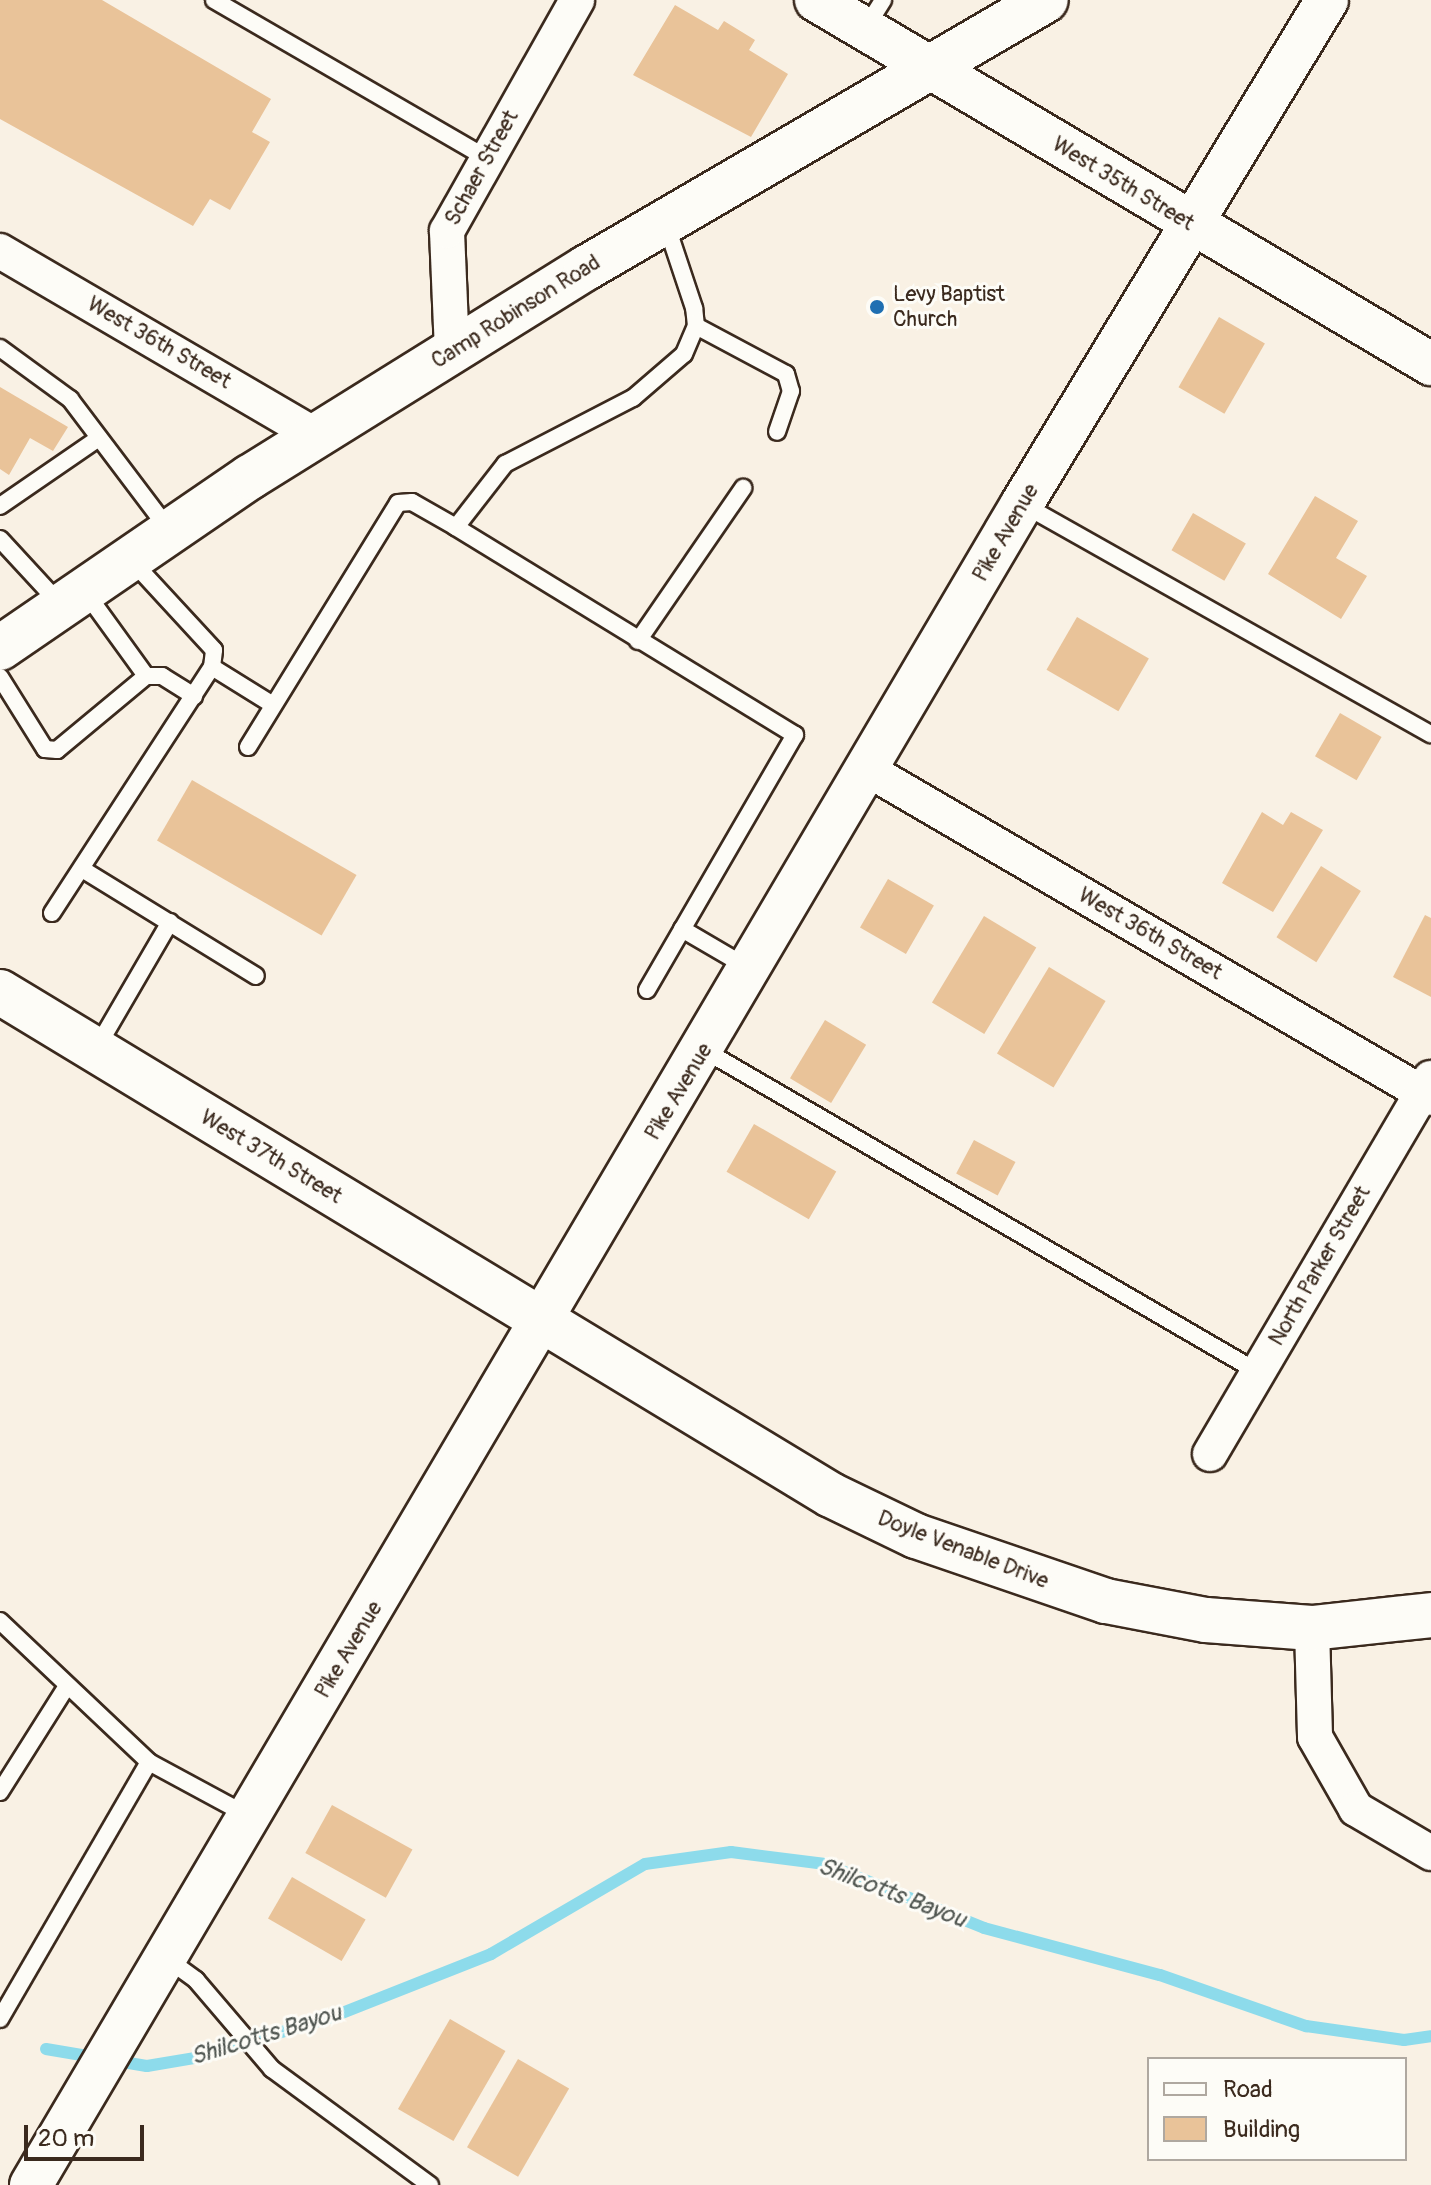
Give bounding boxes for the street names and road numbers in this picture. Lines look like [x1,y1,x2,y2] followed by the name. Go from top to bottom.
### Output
[440,106,524,230] street label: Schaer Street
[1047,131,1199,237] street label: West 35th Street
[427,249,605,375] street label: Camp Robinson Road
[82,291,236,395] street label: West 36th Street
[967,479,1045,587] street label: Pike Avenue
[1073,882,1227,986] street label: West 36th Street
[640,1039,718,1145] street label: Pike Avenue
[195,1104,347,1210] street label: West 37th Street
[1264,1181,1376,1351] street label: North Parker Street
[874,1505,1052,1595] street label: Doyle Venable Drive
[310,1597,388,1703] street label: Pike Avenue

